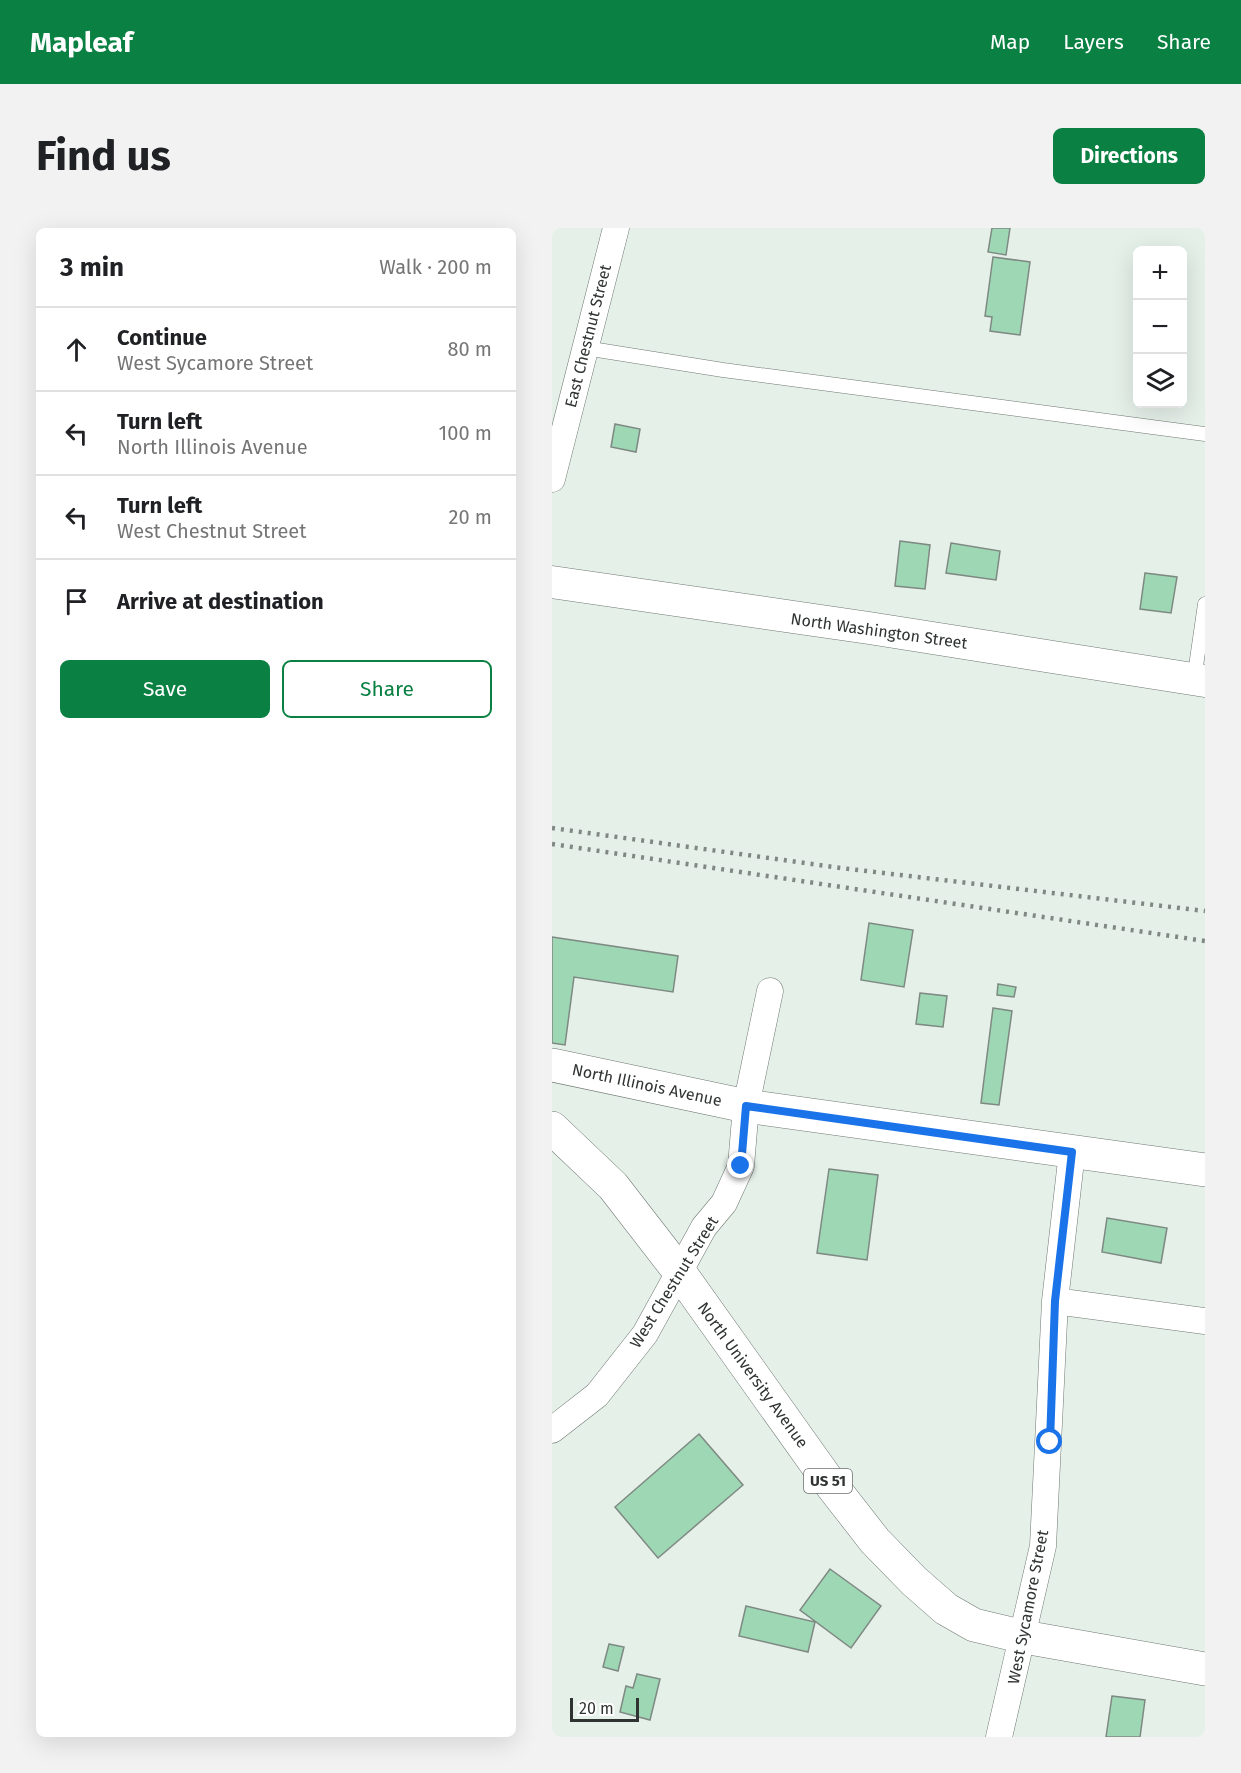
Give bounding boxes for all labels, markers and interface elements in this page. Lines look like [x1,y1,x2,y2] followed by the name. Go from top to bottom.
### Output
[30,26,133,59] text: Mapleaf
[990,29,1030,55] text: Map
[1063,29,1124,55] text: Layers
[1157,29,1211,55] text: Share
[1053,128,1205,184] button: Directions
[36,131,171,181] text: Find us
[1133,246,1187,408] map controls
[1133,246,1187,300] button: +
[60,252,124,283] text: 3 min
[379,255,492,279] text: Walk · 200 m
[561,262,615,409] street label: East Chestnut Street
[1133,300,1187,354] button: −
[117,324,207,351] text: Continue
[60,333,93,366] icon: ahead
[447,337,492,361] text: 80 m
[117,351,313,375] text: West Sycamore Street
[1133,354,1187,408] button: layers
[117,408,202,435] text: Turn left
[60,417,93,450] icon: left
[439,421,492,445] text: 100 m
[117,435,308,459] text: North Illinois Avenue
[117,492,202,519] text: Turn left
[60,501,93,534] icon: left
[449,505,492,529] text: 20 m
[117,519,306,543] text: West Chestnut Street
[60,585,93,618] icon: arrive
[117,588,324,615] text: Arrive at destination
[789,609,969,653] street label: North Washington Street
[60,660,270,718] button: Save
[282,660,492,718] button: Share
[570,1060,724,1110] street label: North Illinois Avenue
[727,1152,753,1178] route end
[626,1213,722,1351] street label: West Chestnut Street
[694,1298,812,1452] street label: North University Avenue
[1036,1428,1062,1454] route start
[804,1469,852,1493] road number: US 51
[1004,1528,1052,1686] street label: West Sycamore Street
[570,1695,639,1722] scale bar
[579,1699,614,1718] text: 20 m

